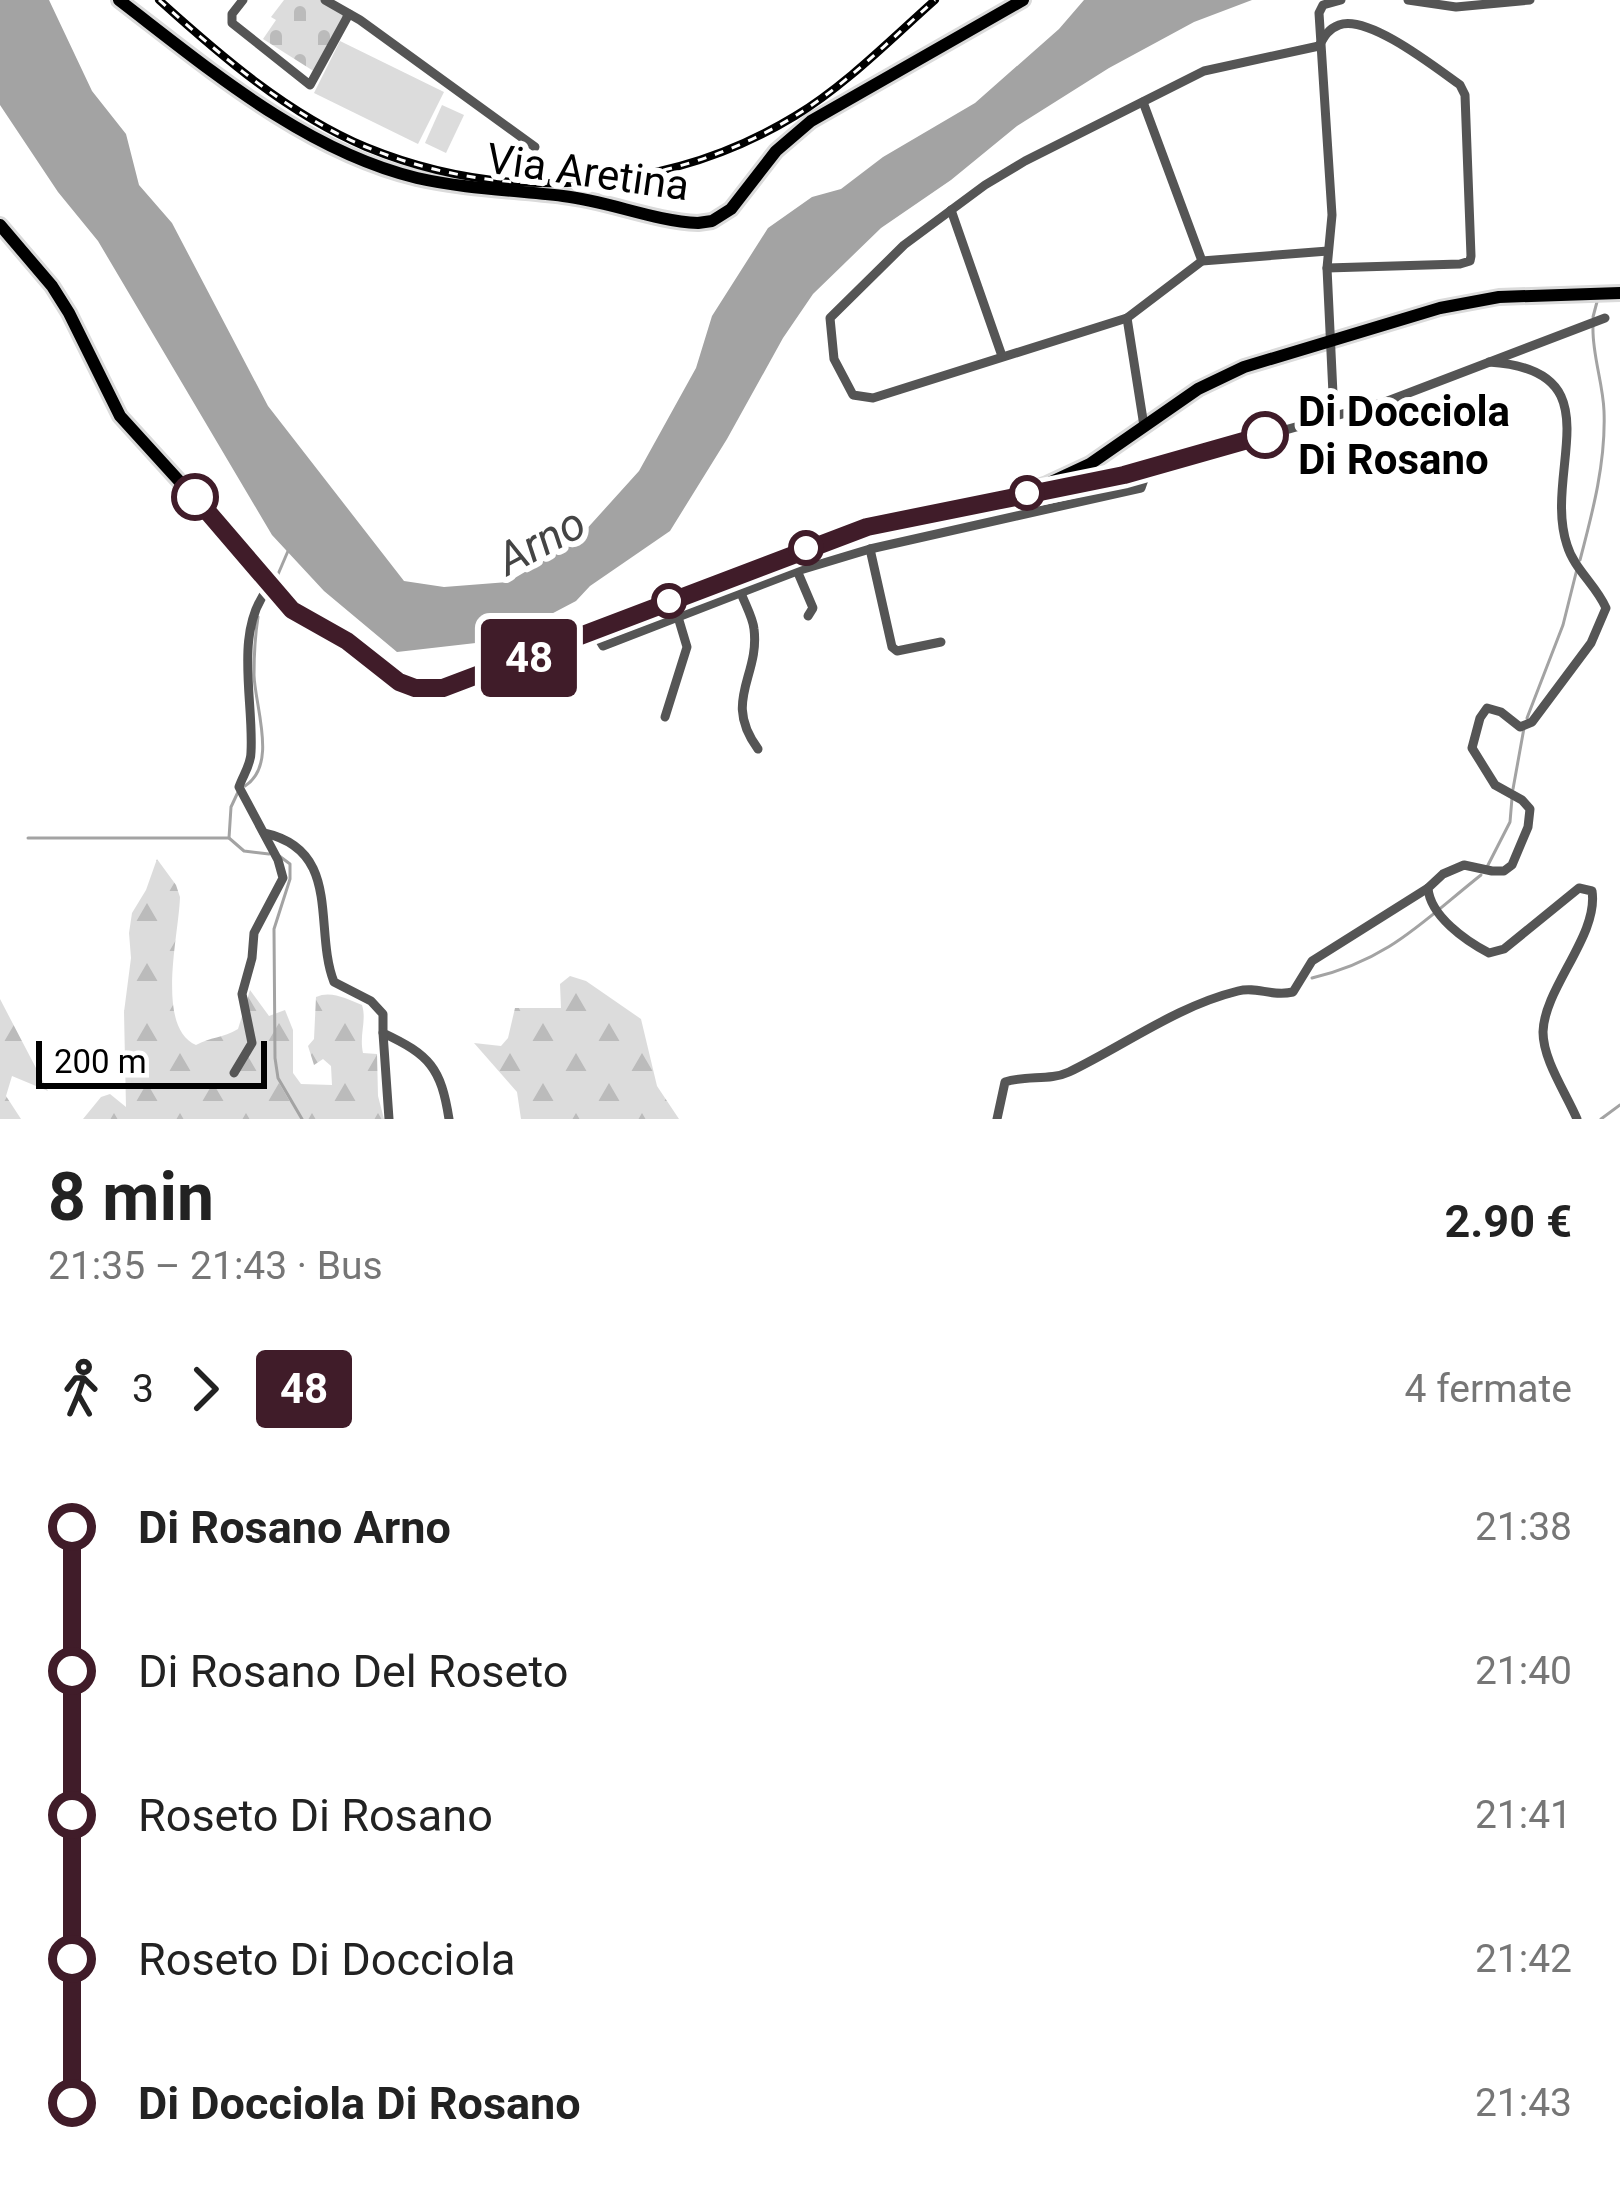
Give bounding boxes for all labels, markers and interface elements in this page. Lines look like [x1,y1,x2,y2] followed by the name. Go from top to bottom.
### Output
[484,134,692,210] street label: Via Aretina
[1298,387,1510,484] place label: Di Docciola Di Rosano
[1243,413,1287,457] marker: Di Docciola Di Rosano
[173,475,217,519] unlabelled marker
[1011,477,1043,509] unlabelled marker
[486,496,594,587] water label: Arno
[790,532,822,564] unlabelled marker
[653,585,685,617] unlabelled marker
[475,619,583,697] line badge: 48
[505,633,553,682] text: 48
[36,1035,267,1088] scale bar
[54,1042,147,1081] text: 200 m
[48,1159,214,1236] text: 8 min
[1444,1195,1572,1248] text: 2.90 €
[48,1243,383,1289] text: 21:35 – 21:43 · Bus
[48,1356,114,1422] icon: walk
[172,1356,238,1422] icon: forward
[280,1364,328,1413] text: 48
[132,1366,154,1412] text: 3
[1405,1366,1572,1412] text: 4 fermate
[138,1501,451,1554] text: Di Rosano Arno
[1475,1504,1572,1550] text: 21:38
[138,1645,568,1698] text: Di Rosano Del Roseto
[1475,1648,1572,1694] text: 21:40
[138,1789,493,1842] text: Roseto Di Rosano
[1475,1792,1572,1838] text: 21:41
[138,1933,516,1986] text: Roseto Di Docciola
[1475,1936,1572,1982] text: 21:42
[138,2077,581,2130] text: Di Docciola Di Rosano
[1475,2080,1572,2126] text: 21:43

